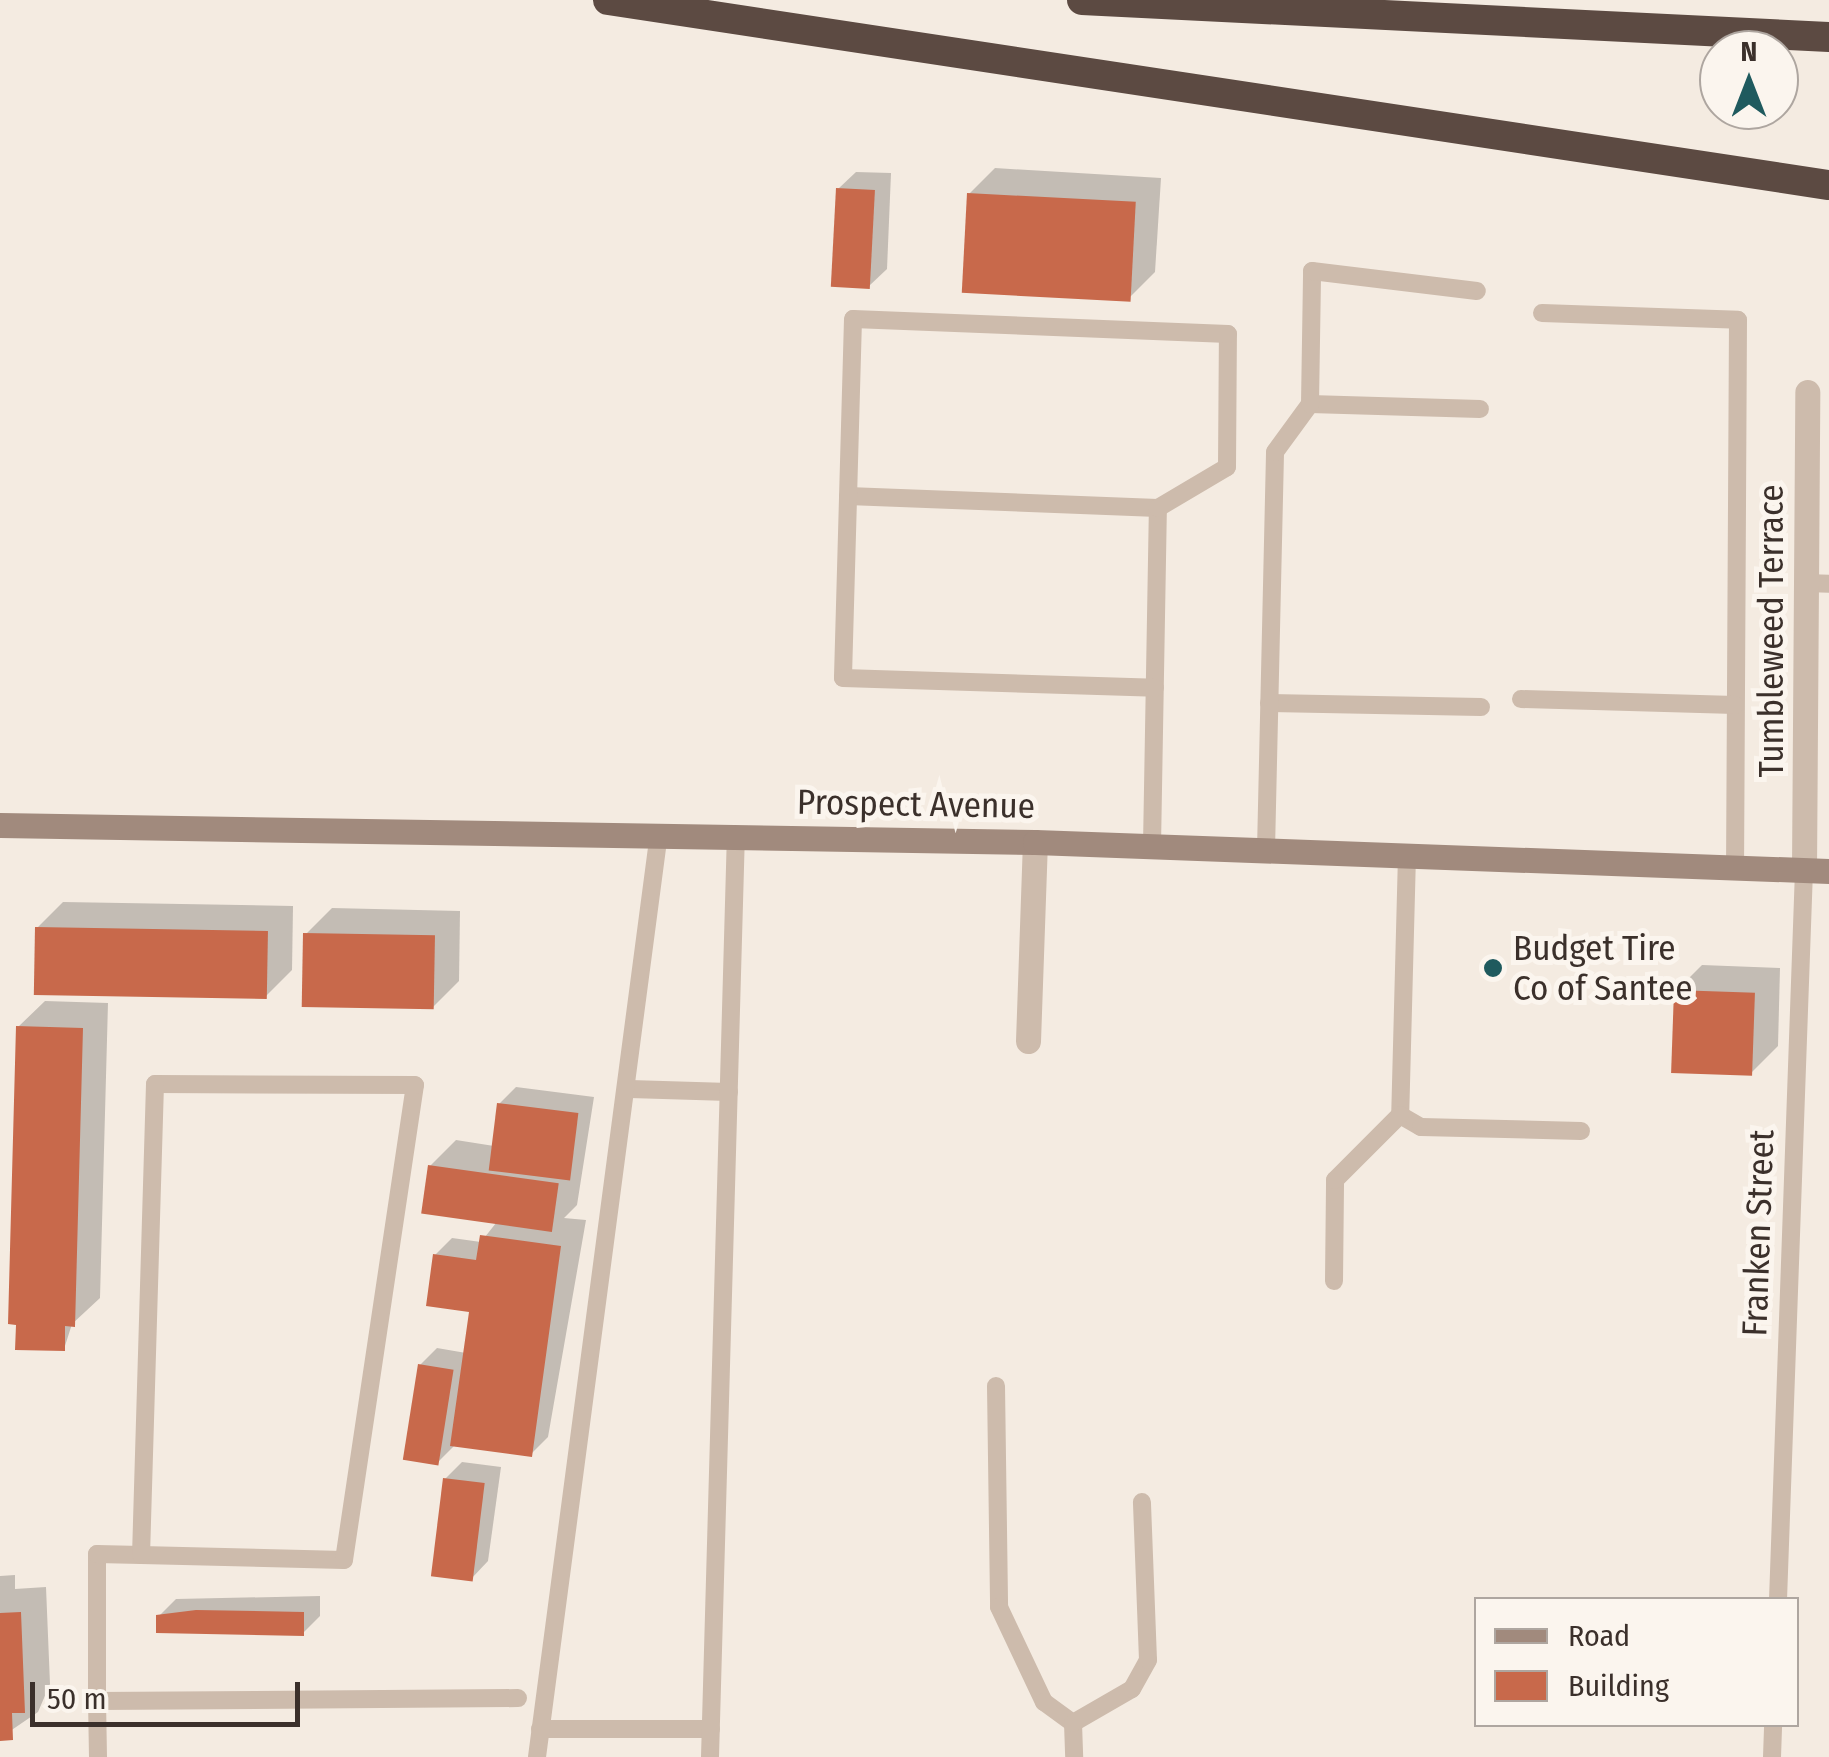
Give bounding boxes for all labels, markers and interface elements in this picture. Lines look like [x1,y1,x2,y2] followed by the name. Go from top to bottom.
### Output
[1699,30,1799,130] north arrow
[1741,35,1757,68] text: N
[1750,484,1792,778] street label: Tumbleweed Terrace
[797,781,1035,827] street label: Prospect Avenue
[1513,927,1693,1009] place label: Budget Tire Co of Santee
[1482,957,1504,979] marker: Budget Tire Co of Santee
[1733,1129,1783,1337] street label: Franken Street
[1474,1597,1799,1727] legend
[1568,1618,1630,1654] text: Road
[35,1662,305,1724] scale bar
[1568,1668,1669,1704] text: Building
[47,1681,107,1717] text: 50 m

